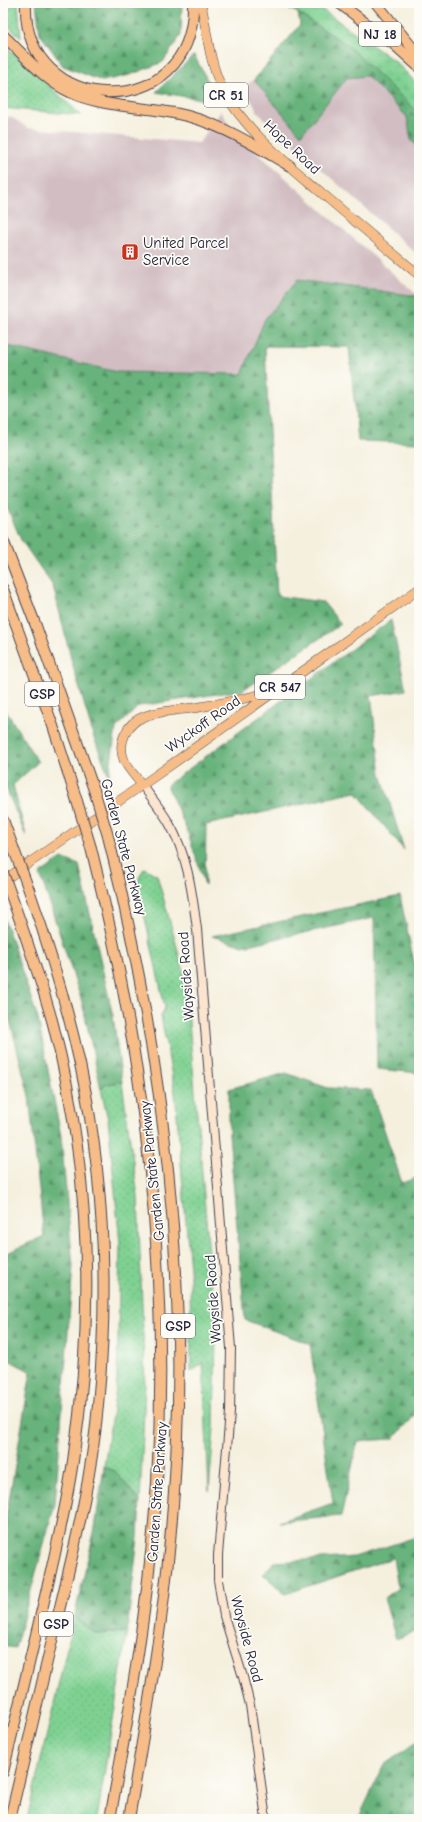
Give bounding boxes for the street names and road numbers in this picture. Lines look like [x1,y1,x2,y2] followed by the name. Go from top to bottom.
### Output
[359,22,401,46] road number: NJ 18
[204,83,248,107] road number: CR 51
[260,116,324,178] street label: Hope Road
[255,675,305,699] road number: CR 547
[25,682,59,706] road number: GSP
[162,692,244,756] street label: Wyckoff Road
[97,777,151,918] street label: Garden State Parkway
[174,931,198,1021] street label: Wayside Road
[136,1100,168,1242] street label: Garden State Parkway
[201,1254,225,1344] street label: Wayside Road
[161,1314,195,1338] road number: GSP
[143,1421,171,1563] street label: Garden State Parkway
[227,1594,267,1684] street label: Wayside Road
[39,1612,73,1636] road number: GSP

